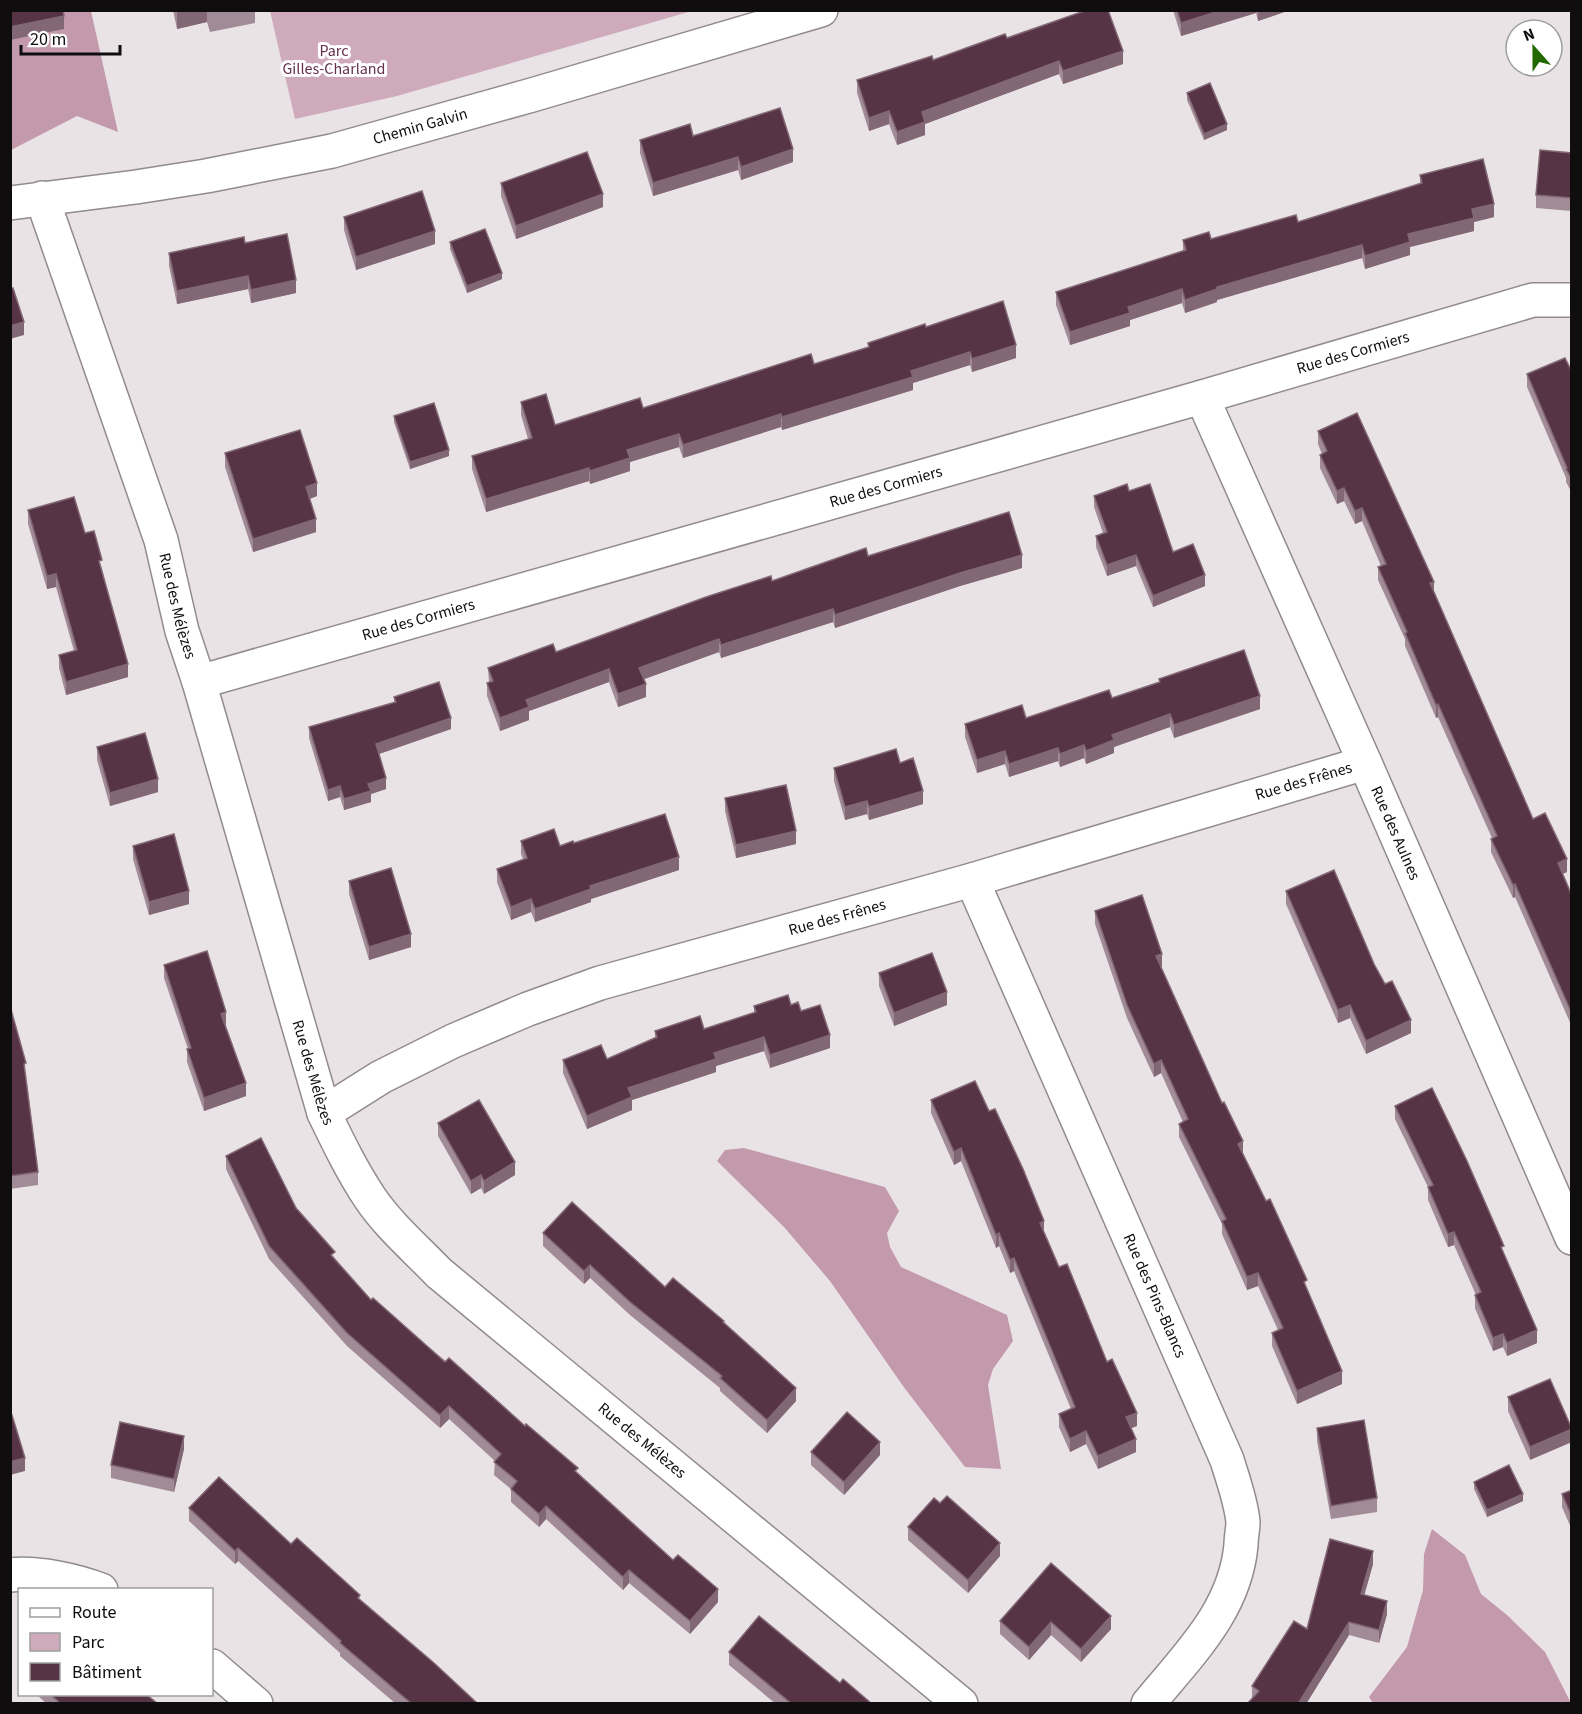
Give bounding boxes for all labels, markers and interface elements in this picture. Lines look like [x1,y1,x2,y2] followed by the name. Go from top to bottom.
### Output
[21,18,120,56] scale bar
[1504,18,1564,78] north arrow
[1520,23,1538,47] text: N
[30,27,66,52] text: 20 m
[283,40,385,80] park label: Parc Gilles-Charland
[371,103,470,150] street label: Chemin Galvin
[1294,326,1412,380] street label: Rue des Cormiers
[827,460,945,513] street label: Rue des Cormiers
[153,551,202,662] street label: Rue des Mélèzes
[359,593,478,646] street label: Rue des Cormiers
[1253,756,1355,806] street label: Rue des Frênes
[1365,783,1426,884] street label: Rue des Aulnes
[786,893,889,941] street label: Rue des Frênes
[287,1017,339,1129] street label: Rue des Mélèzes
[1118,1230,1192,1361] street label: Rue des Pins-Blancs
[593,1398,691,1484] street label: Rue des Mélèzes
[18,1588,213,1696] legend
[72,1600,116,1625] text: Route
[72,1630,105,1655] text: Parc
[72,1660,142,1685] text: Bâtiment

